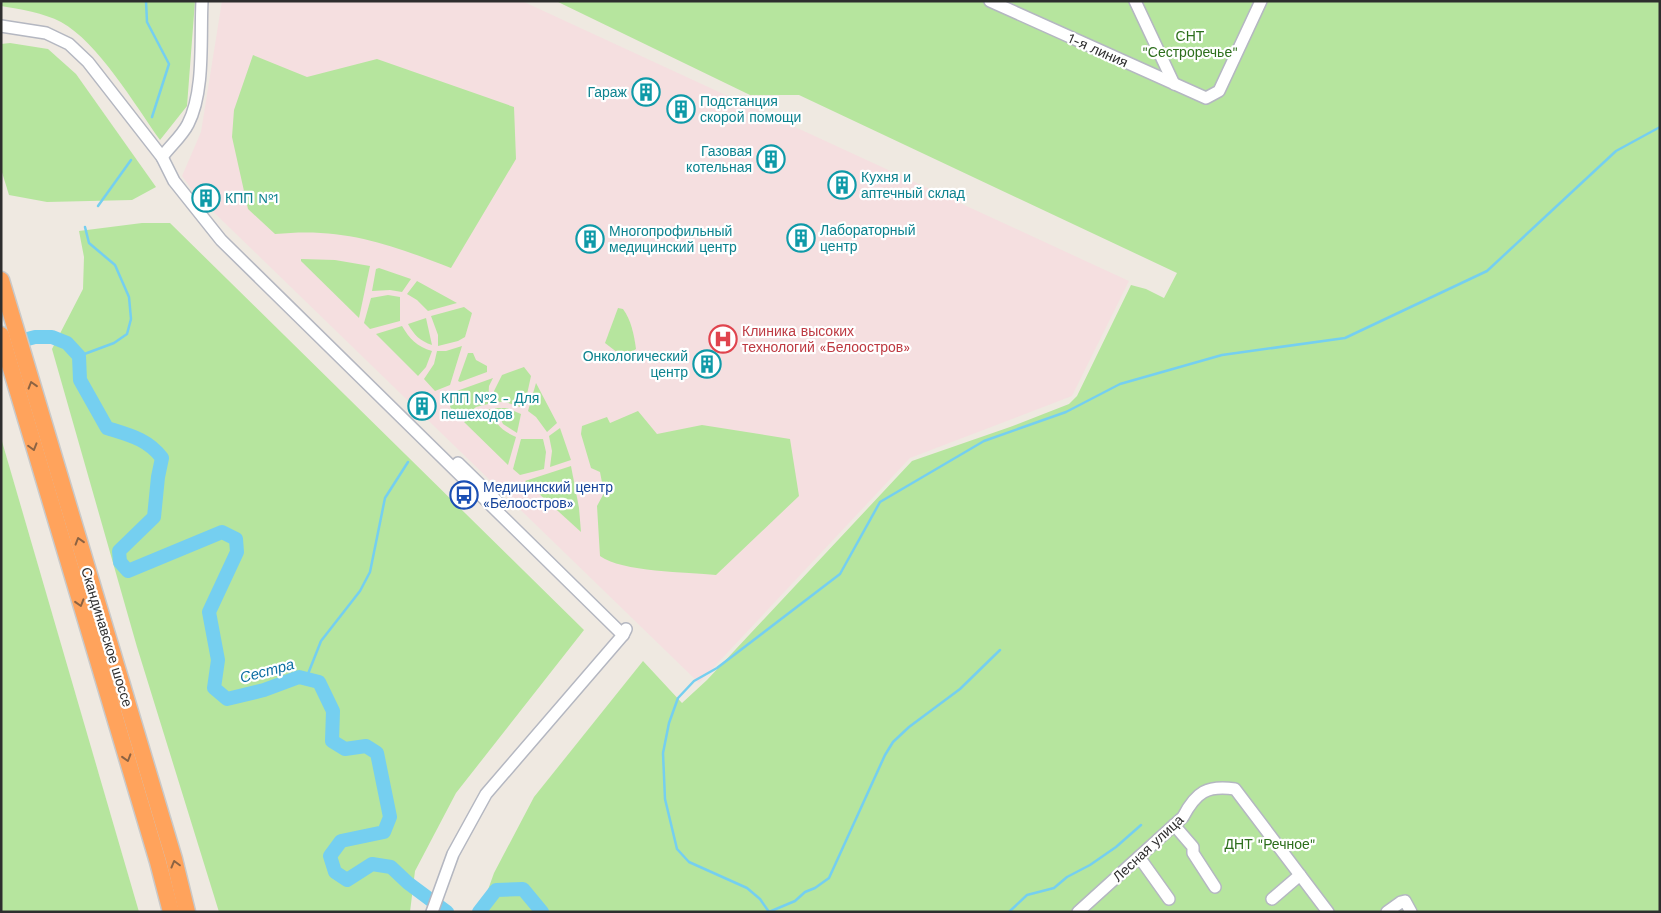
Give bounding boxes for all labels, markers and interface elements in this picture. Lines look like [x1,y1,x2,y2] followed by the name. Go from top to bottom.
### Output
[1142,28,1238,60] park label: СНТ "Сестроречье"
[1065,30,1131,70] street label: 1-я линия
[631,77,661,107] building icon: Гараж
[587,84,628,100] place label: Гараж
[700,93,801,125] place label: Подстанция скорой помощи
[666,94,696,124] building icon: Подстанция скорой помощи
[686,143,752,175] place label: Газовая котельная
[756,144,786,174] building icon: Газовая котельная
[861,169,965,201] place label: Кухня и аптечный склад
[827,170,857,200] building icon: Кухня и аптечный склад
[191,183,221,213] building icon: КПП №1
[225,190,279,206] place label: КПП №1
[820,222,915,254] place label: Лабораторный центр
[609,223,737,255] place label: Многопрофильный медицинский центр
[786,223,816,253] building icon: Лабораторный центр
[575,224,605,254] building icon: Многопрофильный медицинский центр
[742,323,910,355] place label: Клиника высоких технологий «Белоостров»
[708,324,738,354] hospital icon: Клиника высоких технологий «Белоостров»
[583,348,688,380] place label: Онкологический центр
[692,349,722,379] building icon: Онкологический центр
[27,382,37,390] one-way arrow
[441,390,539,422] place label: КПП №2 - Для пешеходов
[407,391,437,421] building icon: КПП №2 - Для пешеходов
[28,442,38,450] one-way arrow
[483,479,613,511] place label: Медицинский центр «Белоостров»
[449,480,479,510] bus stop icon: Медицинский центр «Белоостров»
[74,537,84,546] one-way arrow
[78,565,136,709] street label: Скандинавское шоссе
[74,598,84,606] one-way arrow
[238,655,296,687] water label: Сестра
[121,754,131,762] one-way arrow
[1110,811,1187,885] street label: Лесная улица
[1225,836,1315,852] park label: ДНТ "Речное"
[170,860,181,869] one-way arrow

